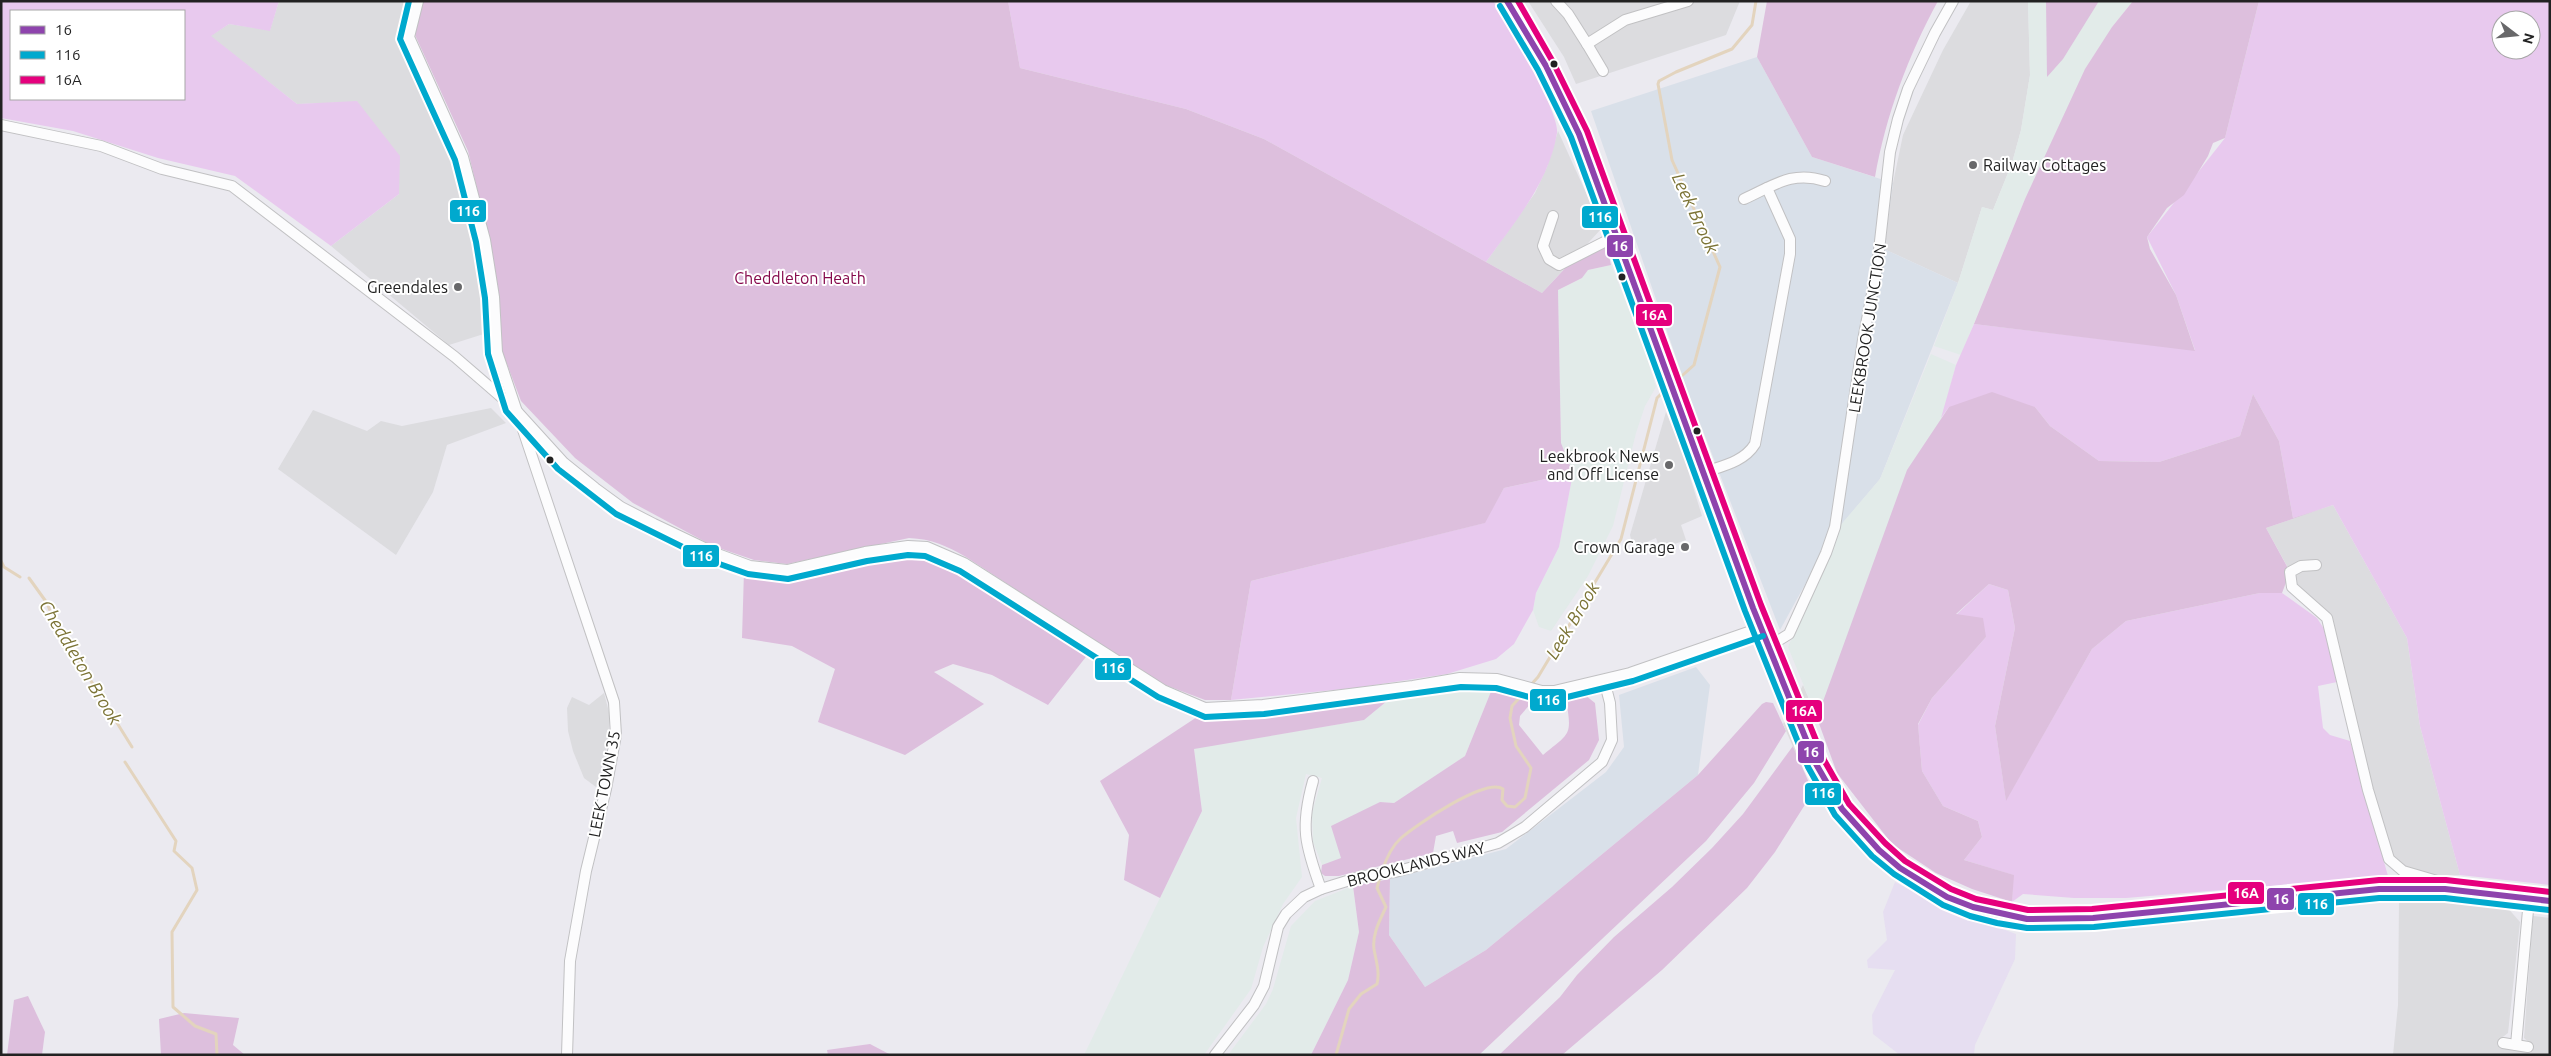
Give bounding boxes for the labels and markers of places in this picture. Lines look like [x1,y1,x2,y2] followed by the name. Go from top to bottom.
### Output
[1549,59,1559,69] unlabelled marker
[1983,156,2106,174] place label: Railway Cottages
[1967,159,1979,171] marker: Railway Cottages
[1617,272,1627,282] unlabelled marker
[367,278,448,296] place label: Greendales
[452,281,464,293] marker: Greendales
[1692,426,1702,436] unlabelled marker
[1540,447,1659,483] place label: Leekbrook News and Off License
[545,455,555,465] unlabelled marker
[1663,459,1675,471] marker: Leekbrook News and Off License
[1573,538,1675,556] place label: Crown Garage
[1679,541,1691,553] marker: Crown Garage

